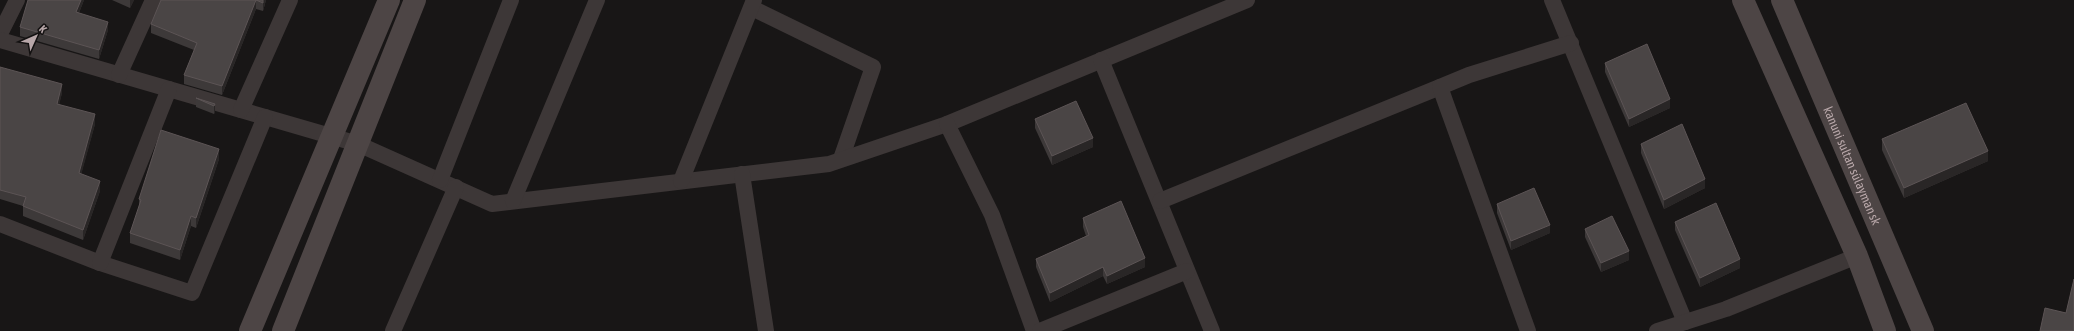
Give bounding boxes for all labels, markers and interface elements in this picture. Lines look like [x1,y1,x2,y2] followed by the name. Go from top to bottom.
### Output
[16,16,56,56] north arrow
[37,23,50,36] text: K
[1820,104,1884,228] street label: kanuni sultan sülayman sk

